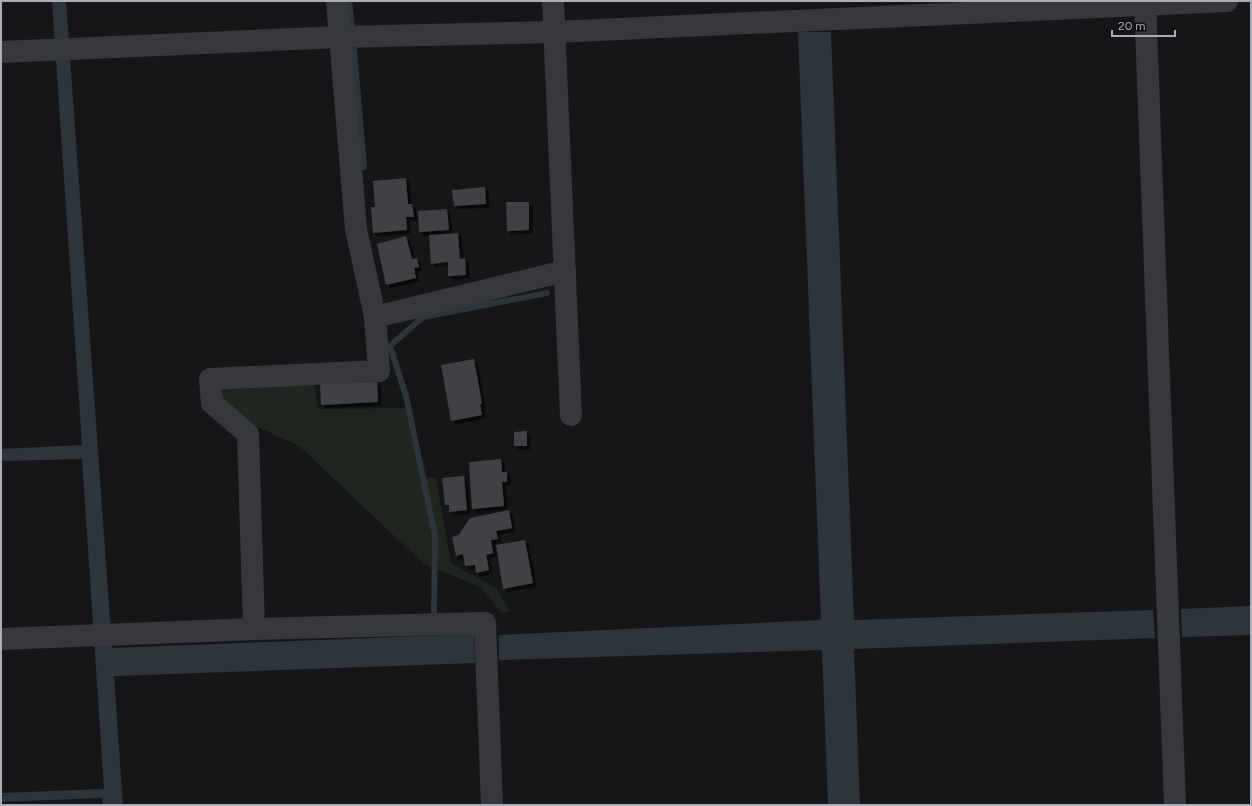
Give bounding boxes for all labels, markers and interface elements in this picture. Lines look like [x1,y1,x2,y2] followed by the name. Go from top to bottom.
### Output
[1112,12,1175,38] scale bar
[1118,19,1146,33] text: 20 m

